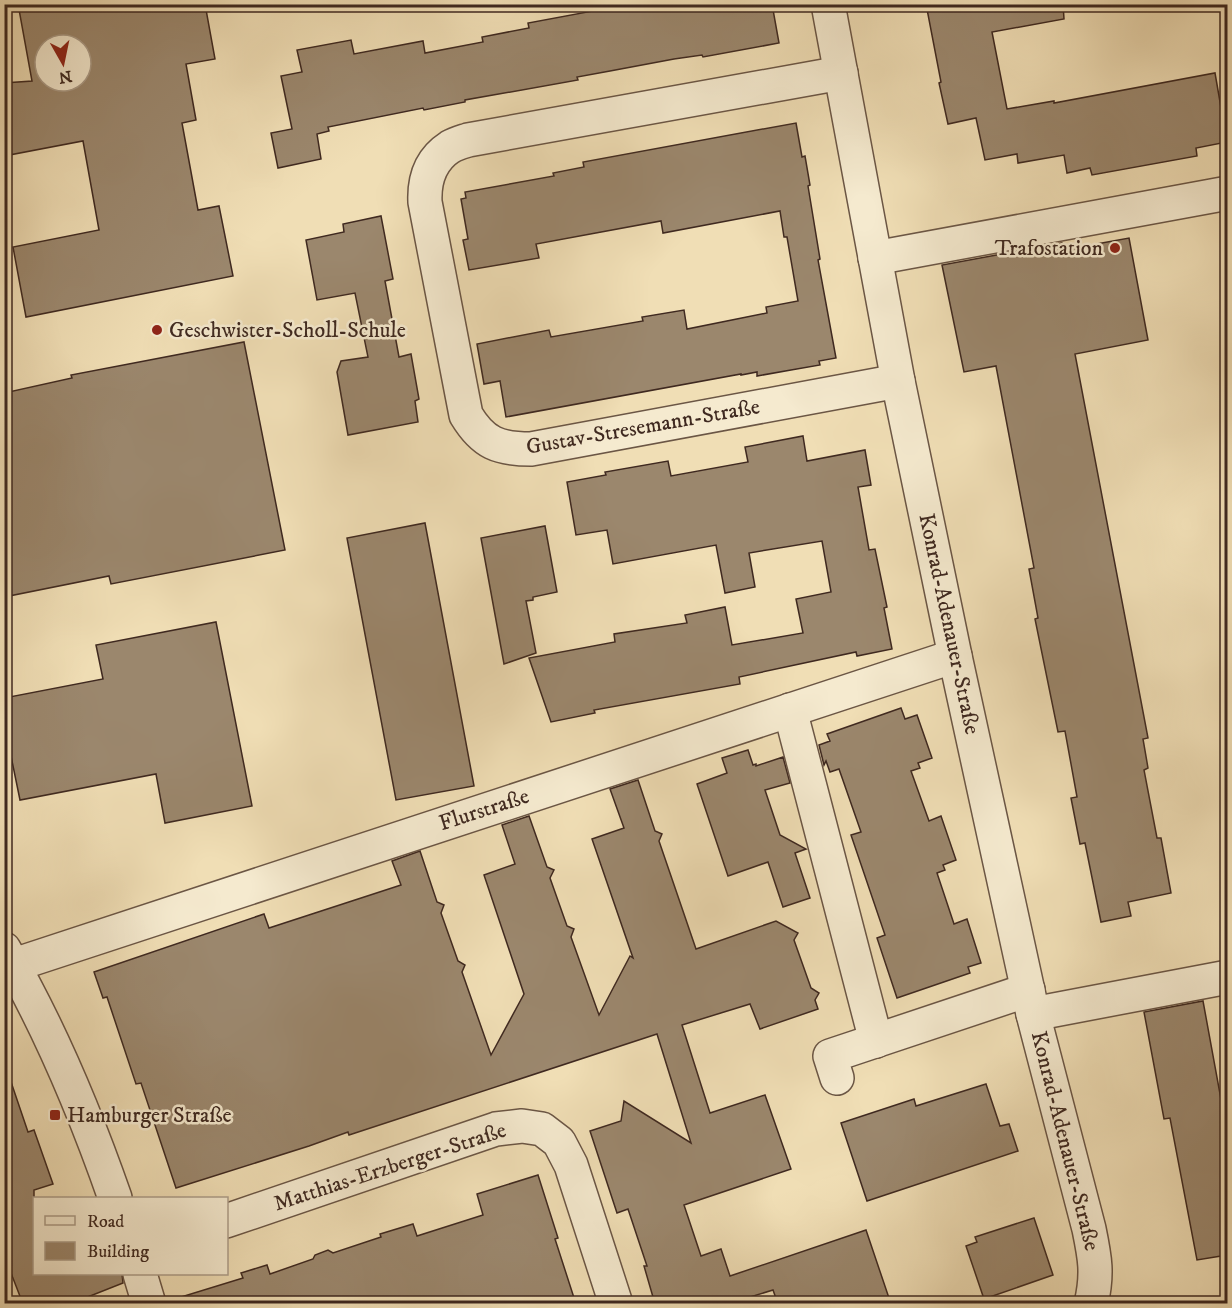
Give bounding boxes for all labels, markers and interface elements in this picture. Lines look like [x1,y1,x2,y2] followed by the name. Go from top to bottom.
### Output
[33,33,93,93] north arrow
[57,66,73,88] text: N
[995,235,1103,262] place label: Trafostation
[1108,241,1122,255] marker: Trafostation
[169,317,406,344] place label: Geschwister-Scholl-Schule
[150,323,164,337] marker: Geschwister-Scholl-Schule
[524,393,762,461] street label: Gustav-Stresemann-Straße
[912,511,986,737] street label: Konrad-Adenauer-Straße
[436,783,532,837] street label: Flurstraße
[1025,1028,1105,1254] street label: Konrad-Adenauer-Straße
[67,1102,232,1129] place label: Hamburger Straße
[48,1108,62,1122] marker: Hamburger Straße
[270,1117,510,1217] street label: Matthias-Erzberger-Straße
[33,1197,228,1275] legend
[87,1211,124,1233] text: Road
[87,1241,149,1263] text: Building

